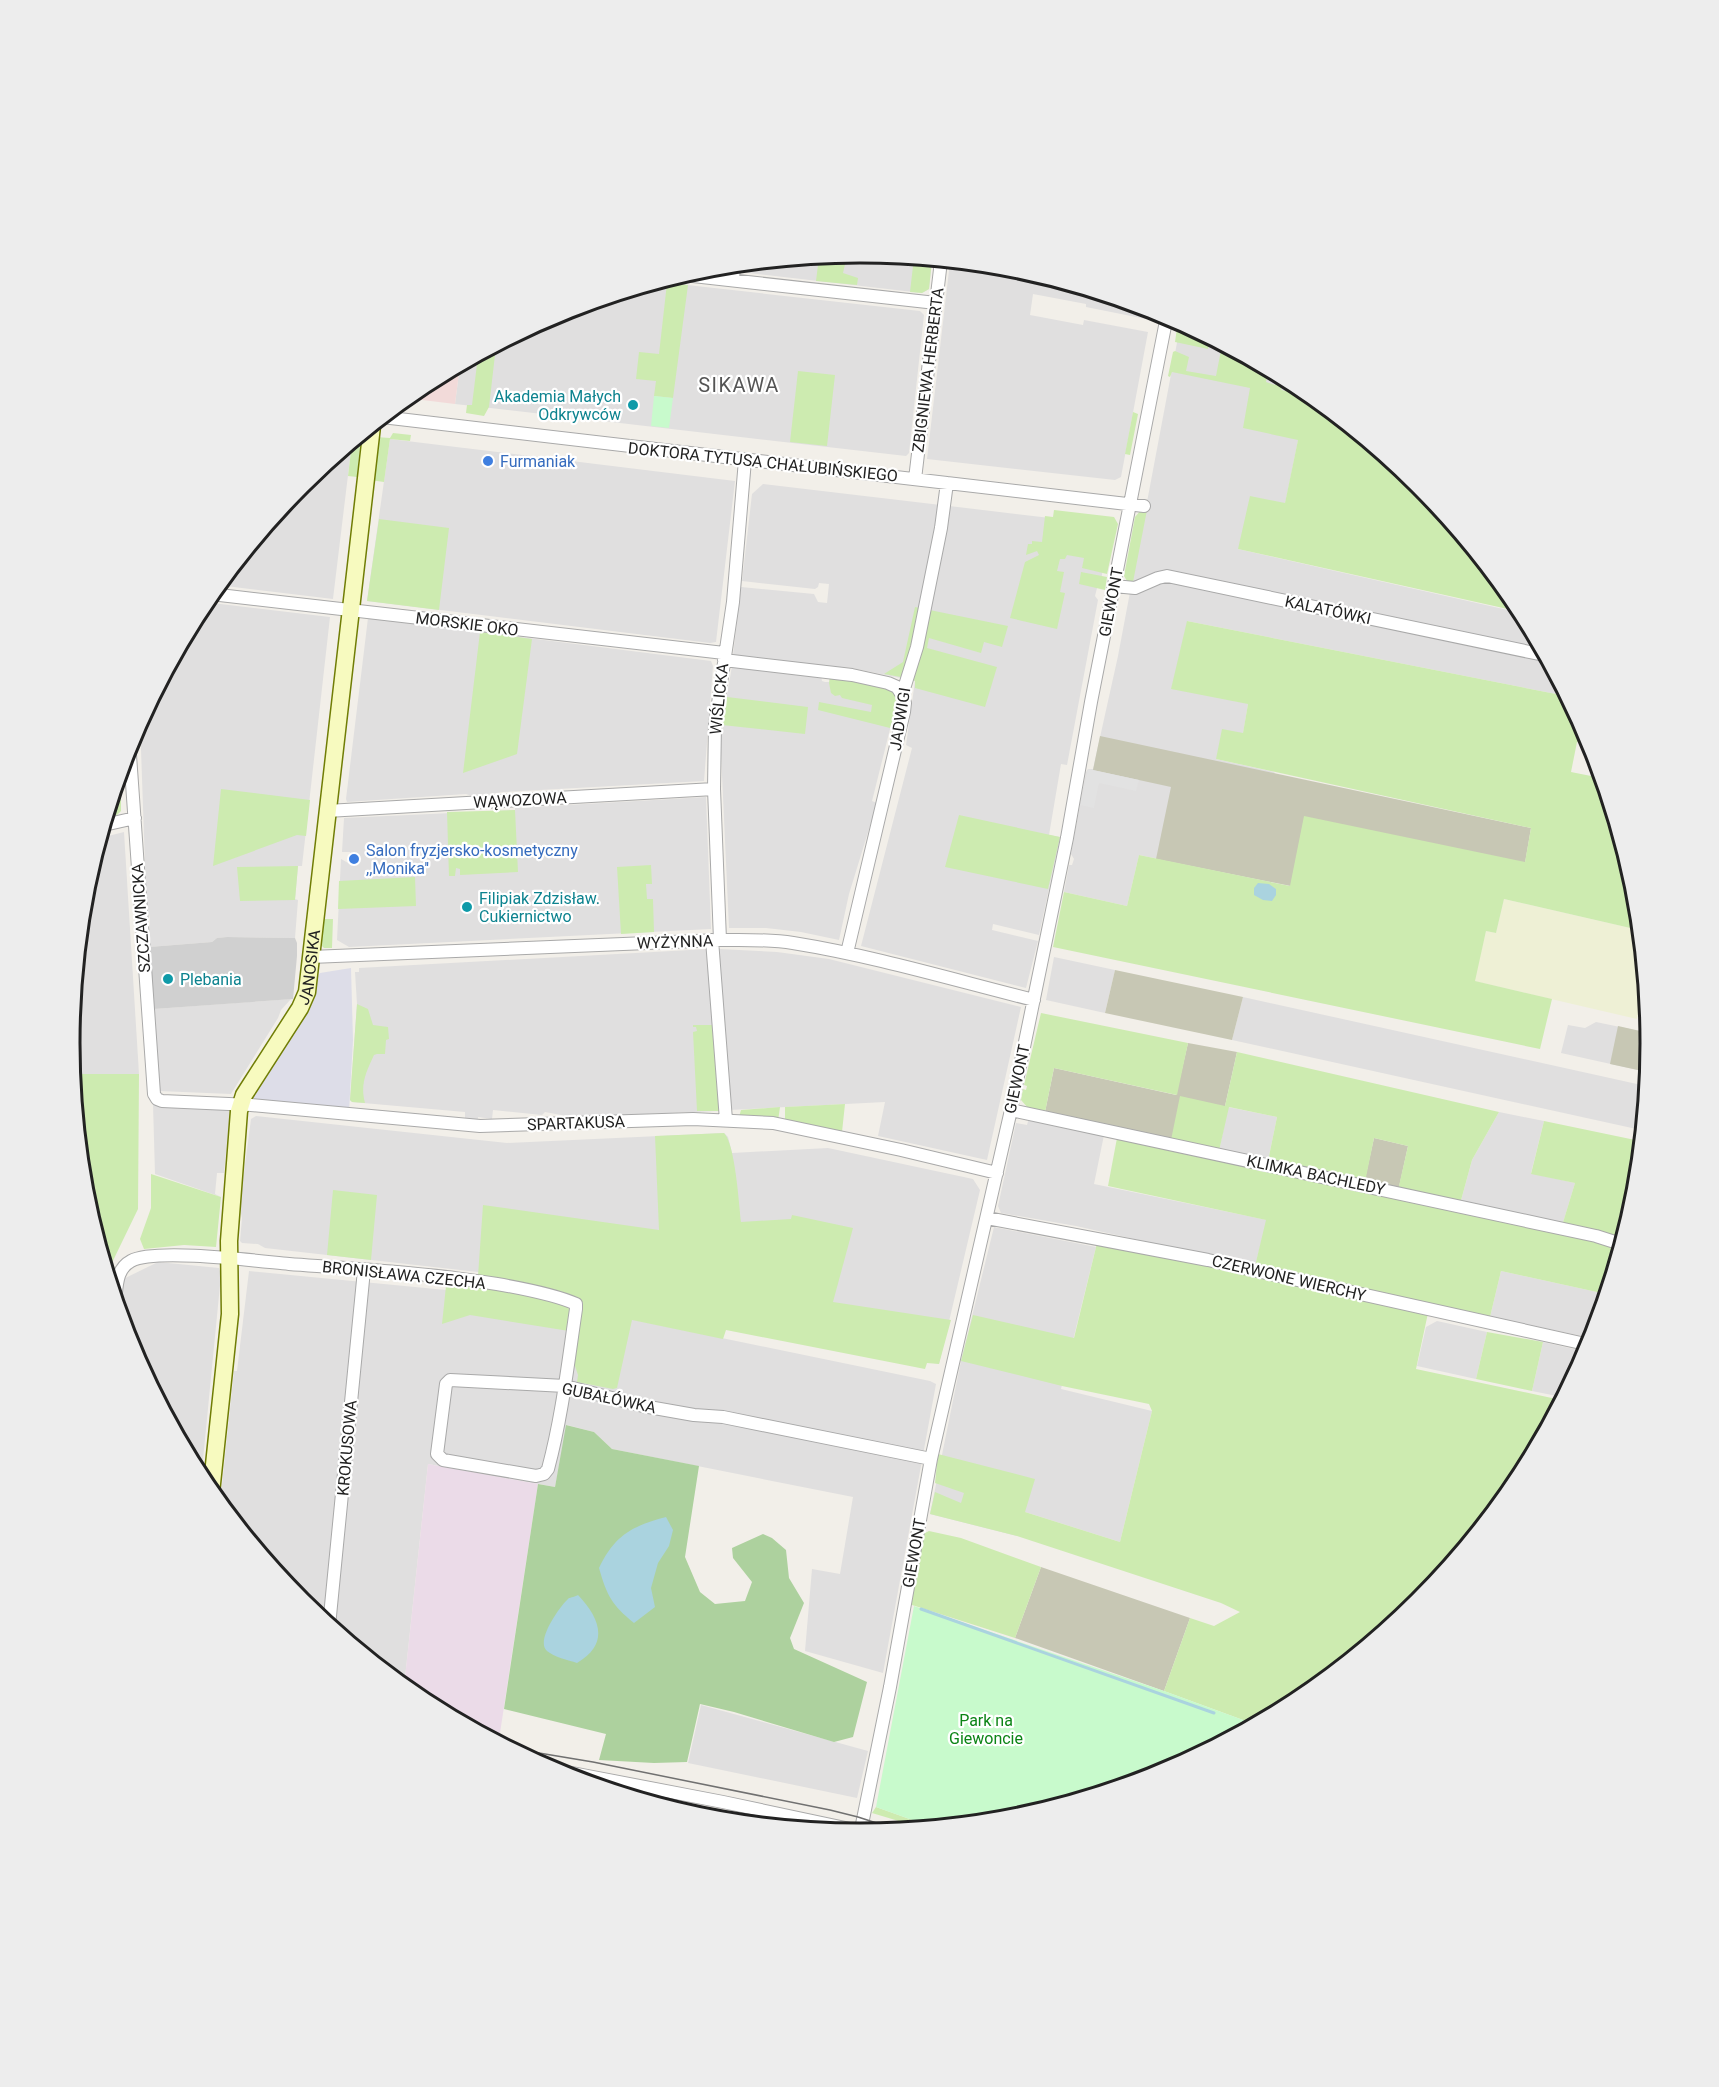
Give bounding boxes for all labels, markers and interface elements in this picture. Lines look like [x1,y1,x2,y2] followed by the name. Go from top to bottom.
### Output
[908,286,948,454] street label: ZBIGNIEWA HERBERTA
[698,373,780,397] district label: SIKAWA
[494,387,621,424] place label: Akademia Małych Odkrywców
[626,398,640,412] marker: Akademia Małych Odkrywców
[627,438,899,486] street label: DOKTORA TYTUSA CHAŁUBIŃSKIEGO
[500,452,576,471] place label: Furmaniak
[481,454,495,468] marker: Furmaniak
[1095,565,1127,638] street label: GIEWONT
[1283,591,1373,628] street label: KALATÓWKI
[414,608,520,640] street label: MORSKIE OKO
[705,662,732,736] street label: WIŚLICKA
[886,686,914,752] street label: JADWIGI
[473,788,568,812] street label: WĄWOZOWA
[366,841,578,878] place label: Salon fryzjersko-kosmetyczny ,,Monika''
[347,852,361,866] marker: Salon fryzjersko-kosmetyczny ,,Monika''
[128,862,154,973] street label: SZCZAWNICKA
[479,889,600,926] place label: Filipiak Zdzisław. Cukiernictwo
[460,900,474,914] marker: Filipiak Zdzisław. Cukiernictwo
[293,928,324,1008] street label: JANOSIKA
[636,931,714,953] street label: WYŻYNNA
[180,970,242,989] place label: Plebania
[161,972,175,986] marker: Plebania
[1000,1042,1034,1115] street label: GIEWONT
[527,1112,626,1134] street label: SPARTAKUSA
[1245,1151,1387,1199] street label: KLIMKA BACHLEDY
[1210,1251,1368,1305] street label: CZERWONE WIERCHY
[321,1257,487,1293] street label: BRONISŁAWA CZECHA
[560,1378,659,1417] street label: GUBAŁÓWKA
[333,1399,361,1497] street label: KROKUSOWA
[899,1516,930,1589] street label: GIEWONT
[949,1711,1023,1748] park label: Park na Giewoncie

